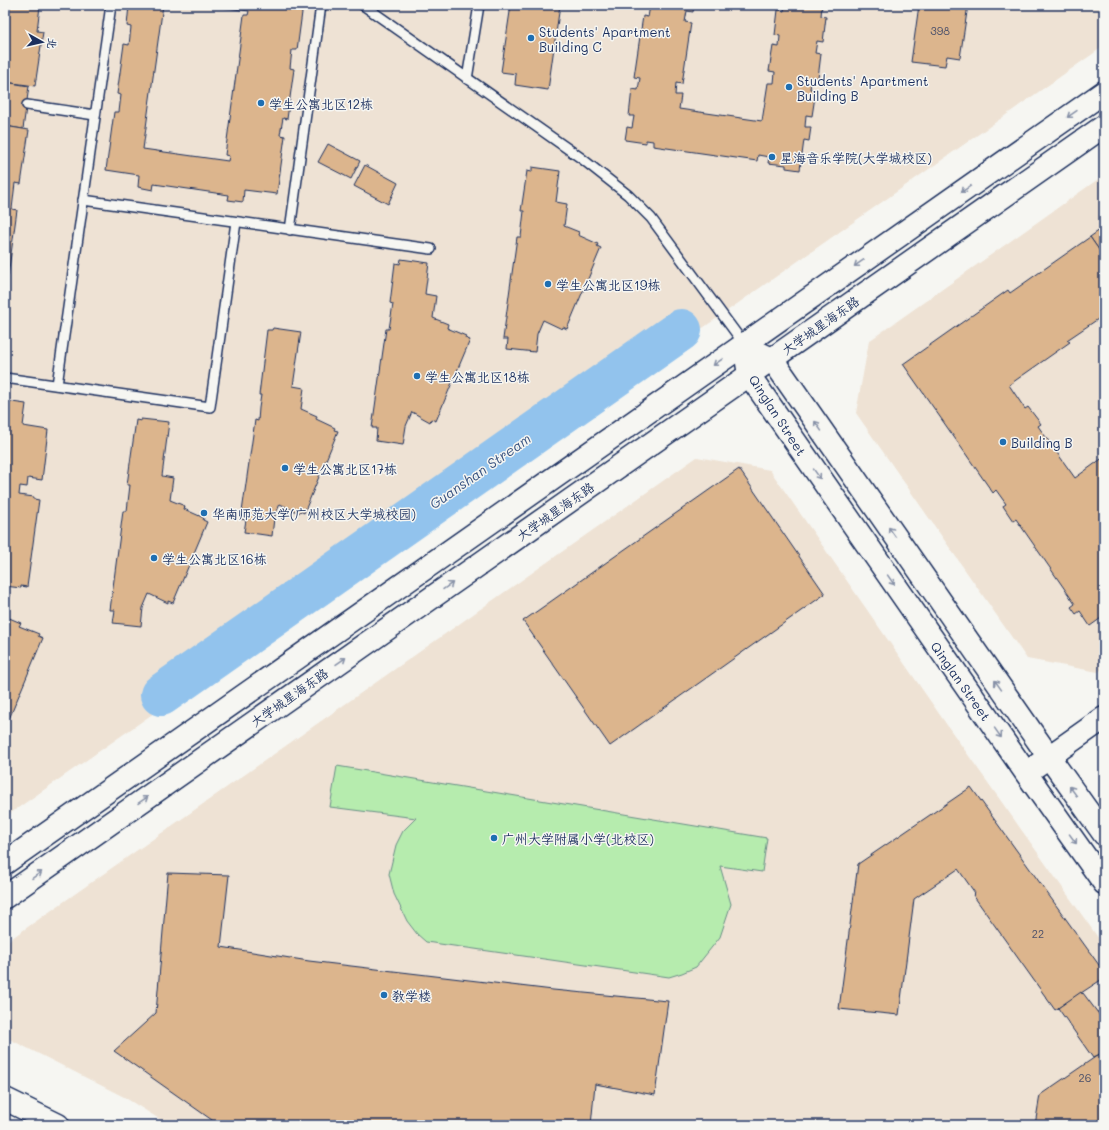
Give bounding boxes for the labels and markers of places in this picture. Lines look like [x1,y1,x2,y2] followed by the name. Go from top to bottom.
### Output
[539,23,671,55] place label: Students' Apartment Building C
[526,33,536,43] marker: Students' Apartment Building C
[797,72,929,104] place label: Students' Apartment Building B
[784,82,794,92] marker: Students' Apartment Building B
[269,95,373,112] place label: 学生公寓北区12栋
[256,98,266,108] marker: 学生公寓北区12栋
[780,149,932,166] place label: 星海音乐学院(大学城校区)
[767,152,777,162] marker: 星海音乐学院(大学城校区)
[556,276,661,293] place label: 学生公寓北区19栋
[543,279,553,289] marker: 学生公寓北区19栋
[425,368,530,385] place label: 学生公寓北区18栋
[412,371,422,381] marker: 学生公寓北区18栋
[1011,434,1073,451] place label: Building B
[998,437,1008,447] marker: Building B
[293,460,397,477] place label: 学生公寓北区17栋
[280,463,290,473] marker: 学生公寓北区17栋
[212,505,416,522] place label: 华南师范大学(广州校区大学城校园)
[199,508,209,518] marker: 华南师范大学(广州校区大学城校园)
[162,550,267,567] place label: 学生公寓北区16栋
[149,553,159,563] marker: 学生公寓北区16栋
[502,830,654,847] place label: 广州大学附属小学(北校区)
[489,833,499,843] marker: 广州大学附属小学(北校区)
[392,987,431,1004] place label: 教学楼
[379,990,389,1000] marker: 教学楼

